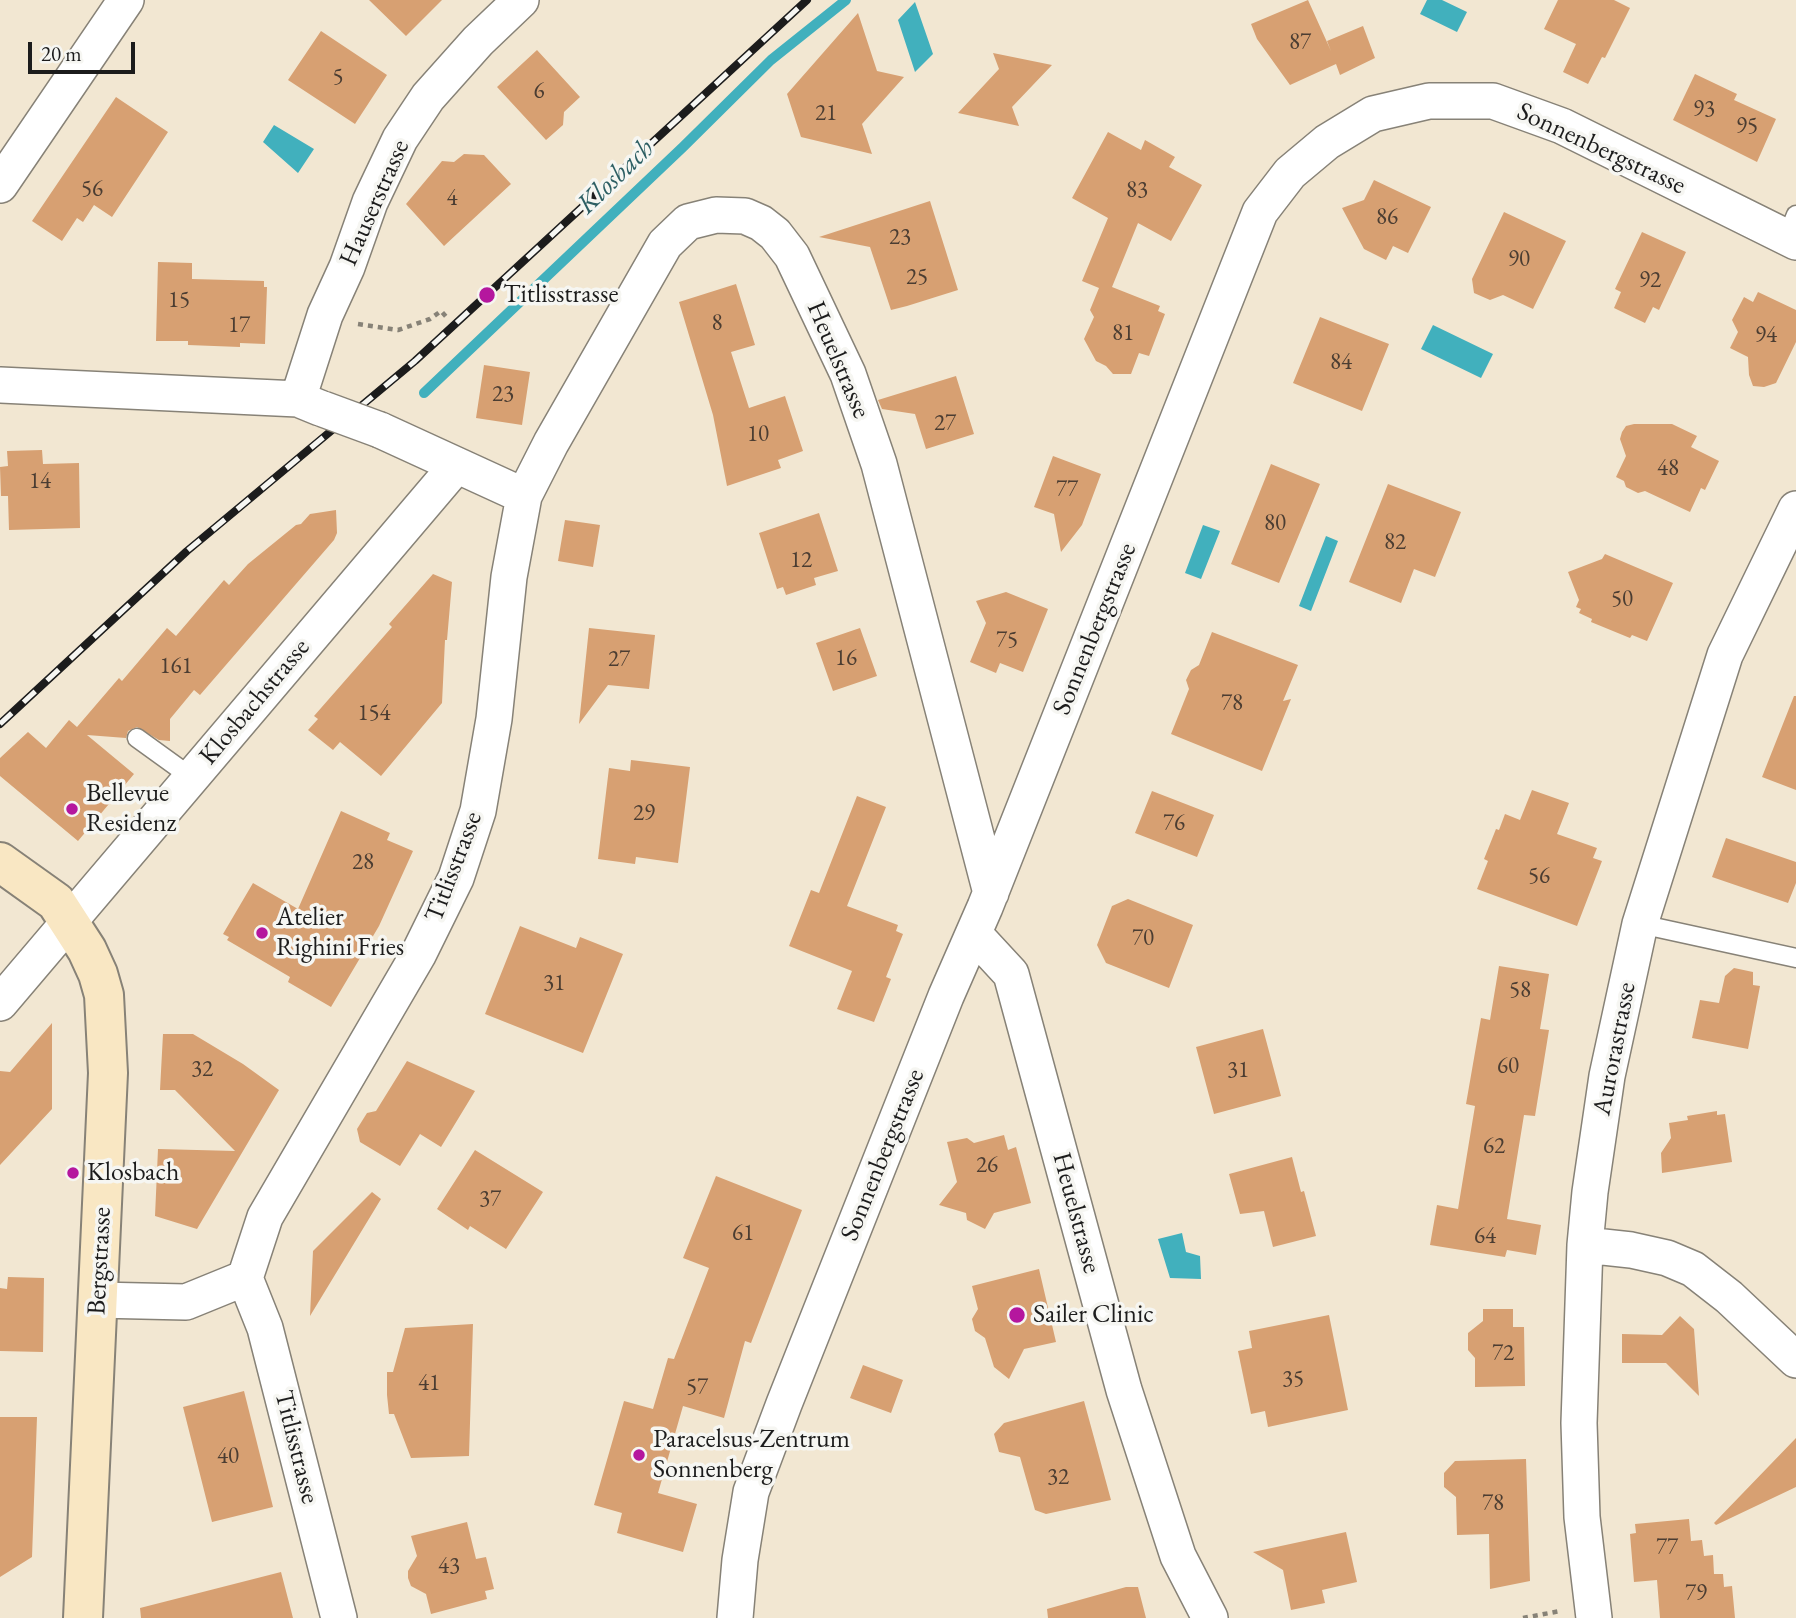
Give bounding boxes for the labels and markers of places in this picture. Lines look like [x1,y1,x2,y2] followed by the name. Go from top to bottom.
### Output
[503,279,619,311] place label: Titlisstrasse
[477,285,497,305] marker: Titlisstrasse
[86,778,176,840] place label: Bellevue Residenz
[64,801,80,817] marker: Bellevue Residenz
[276,902,404,964] place label: Atelier Righini Fries
[254,925,270,941] marker: Atelier Righini Fries
[87,1157,179,1189] place label: Klosbach
[65,1165,81,1181] marker: Klosbach
[1033,1299,1154,1331] place label: Sailer Clinic
[1007,1305,1027,1325] marker: Sailer Clinic
[653,1424,850,1486] place label: Paracelsus-Zentrum Sonnenberg
[631,1447,647,1463] marker: Paracelsus-Zentrum Sonnenberg

